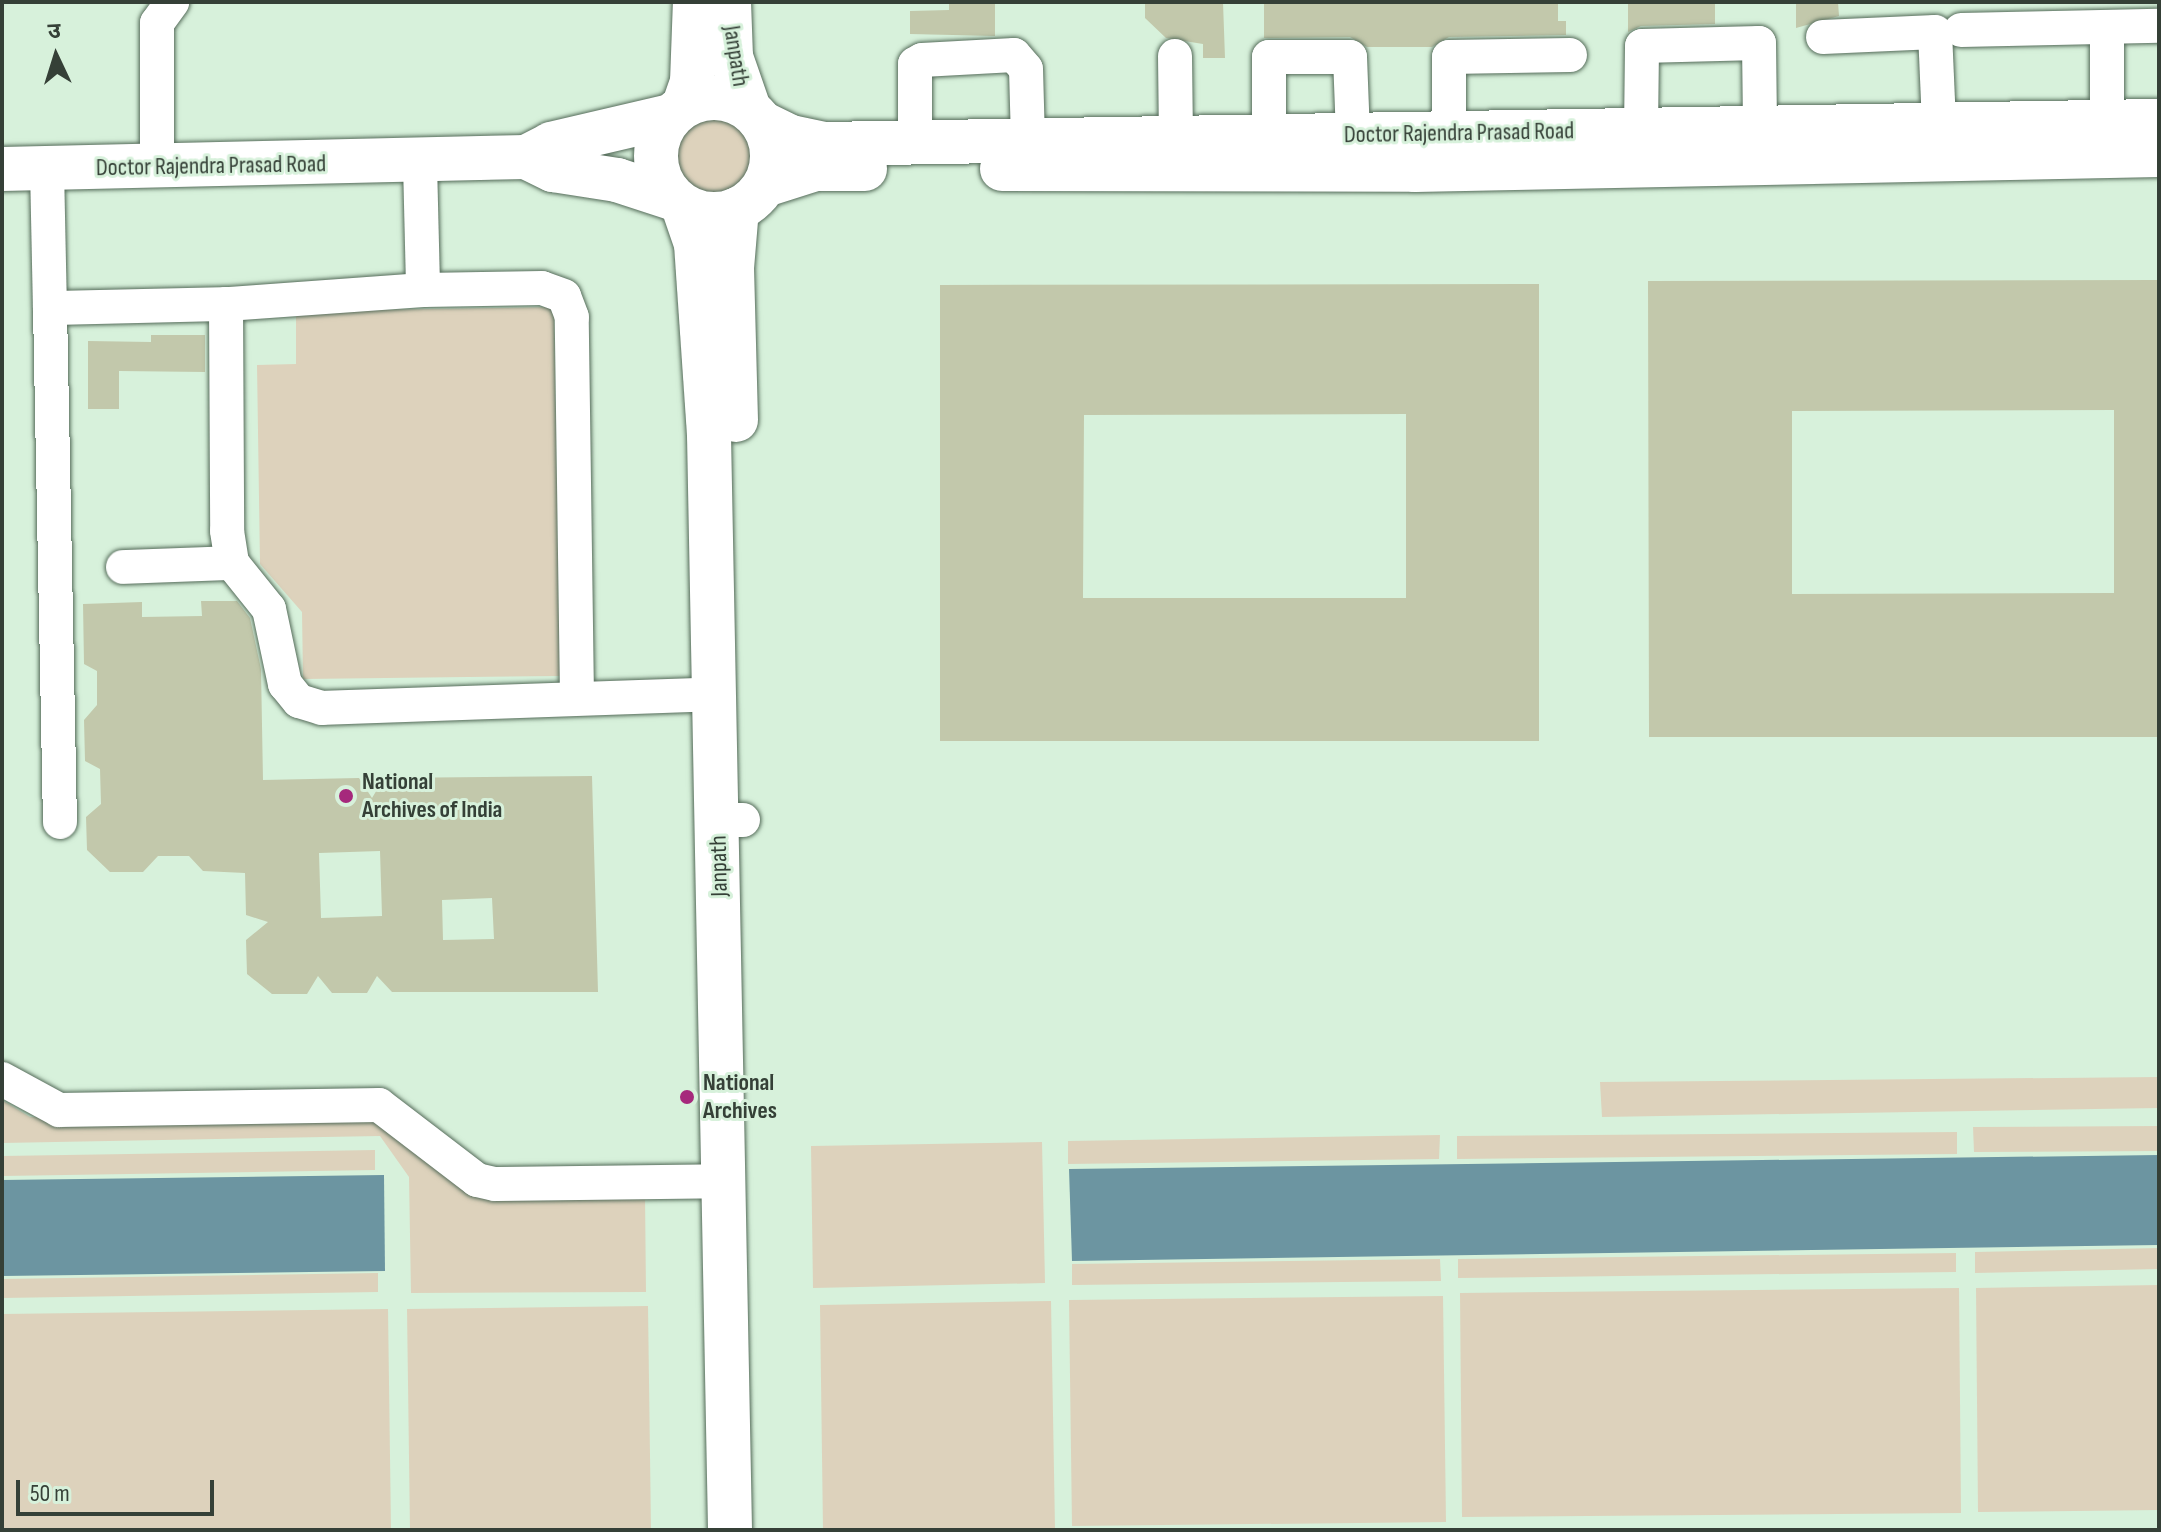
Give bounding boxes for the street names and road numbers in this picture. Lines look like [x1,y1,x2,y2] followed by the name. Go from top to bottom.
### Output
[717,24,755,88] street label: Janpath
[1344,117,1574,149] street label: Doctor Rajendra Prasad Road
[96,150,326,182] street label: Doctor Rajendra Prasad Road
[704,835,734,897] street label: Janpath

